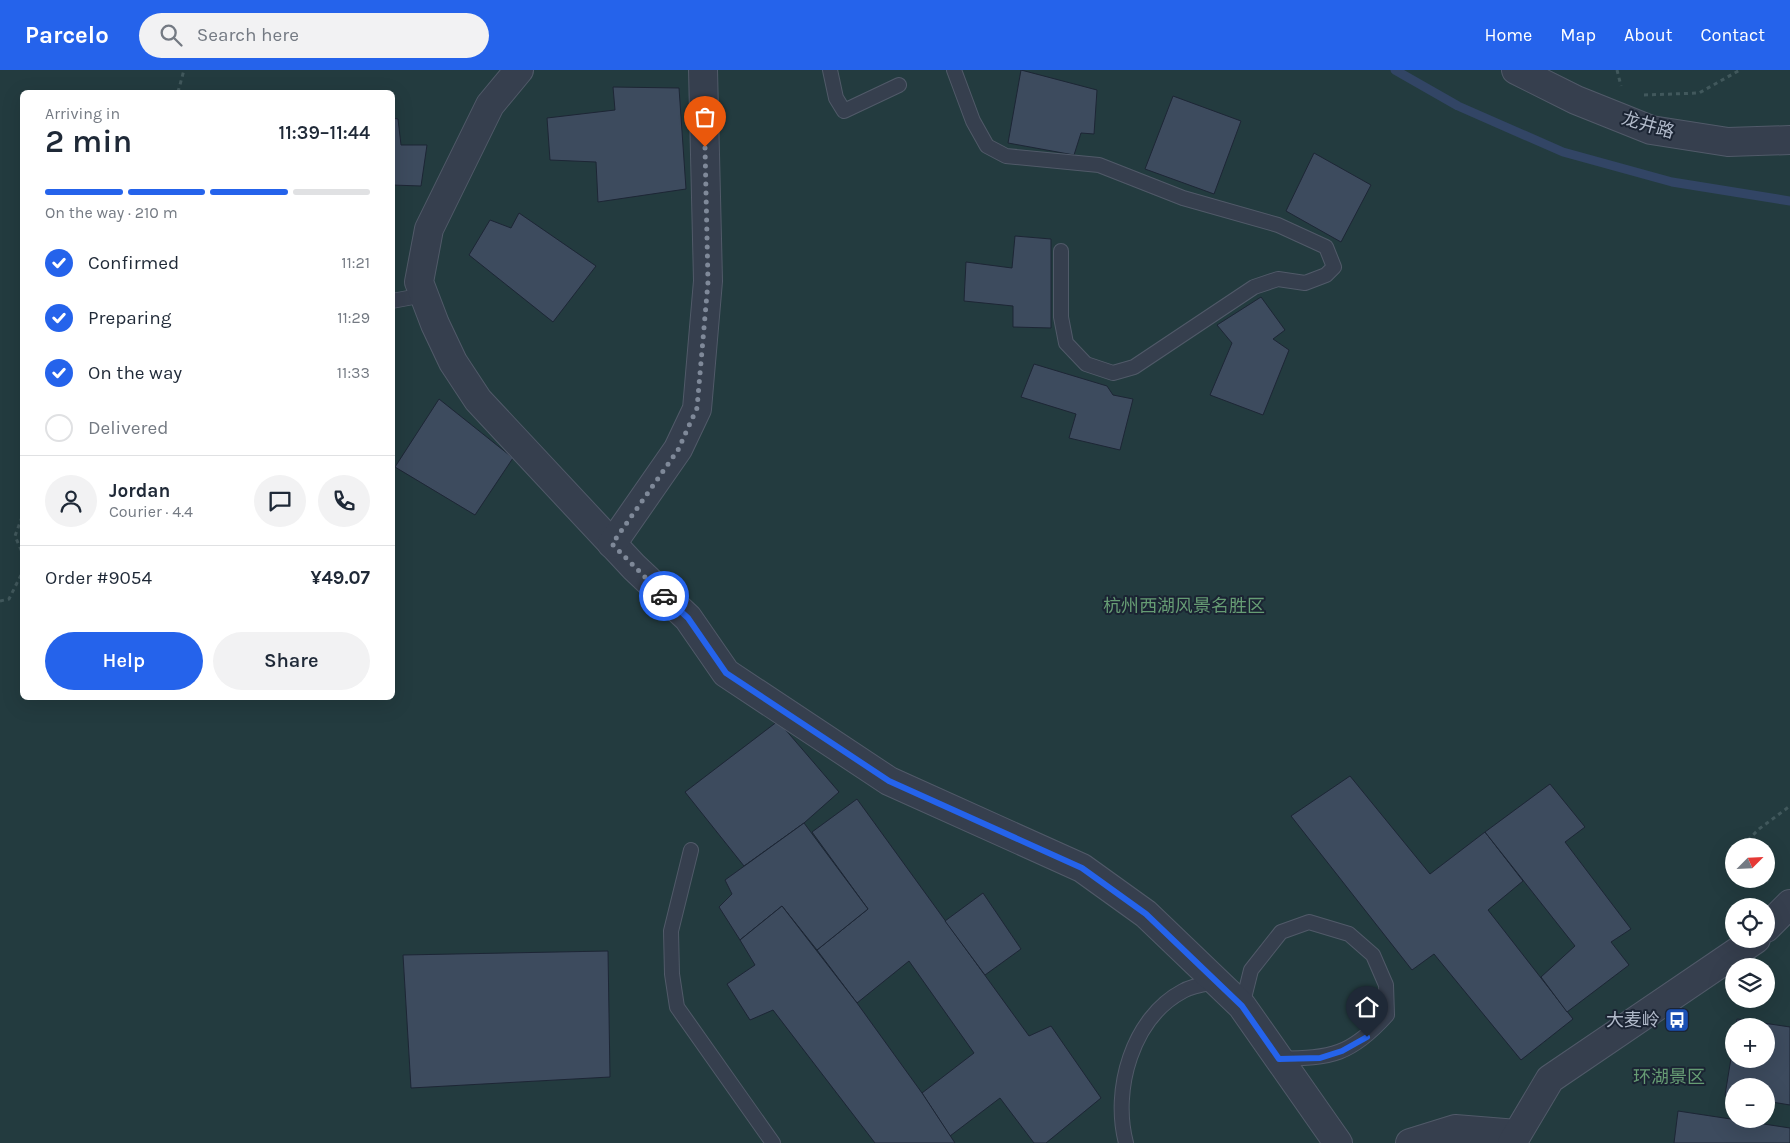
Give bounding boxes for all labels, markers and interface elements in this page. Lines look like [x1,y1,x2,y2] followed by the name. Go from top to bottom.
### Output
[139,13,489,58] search box
[25,21,109,49] text: Parcelo
[157,21,185,49] icon: search
[197,24,299,46] text: Search here
[1484,24,1532,46] text: Home
[1560,24,1596,46] text: Map
[1624,24,1673,46] text: About
[1701,24,1765,46] text: Contact
[684,96,726,147] pin
[691,103,719,131] icon: bag
[45,104,120,123] text: Arriving in
[1619,107,1677,143] street label: 龙井路
[279,122,370,144] text: 11:39–11:44
[45,123,132,160] text: 2 min
[45,203,178,222] text: On the way · 210 m
[45,249,73,277] icon: check
[88,252,179,274] text: Confirmed
[341,253,370,272] text: 11:21
[45,304,73,332] icon: check
[88,307,171,329] text: Preparing
[337,308,370,327] text: 11:29
[45,359,73,387] icon: check
[88,362,182,384] text: On the way
[337,363,370,382] text: 11:33
[88,417,168,439] text: Delivered
[45,475,97,527] button: person
[254,475,306,527] button: chat
[318,475,370,527] button: phone
[109,480,170,502] text: Jordan
[109,502,193,521] text: Courier · 4.4
[45,567,152,589] text: Order #9054
[310,567,370,589] text: ¥49.07
[639,571,689,621] courier
[650,582,678,610] icon: car
[1103,595,1265,617] park label: 杭州西湖风景名胜区
[45,632,203,690] button: Help
[213,632,370,690] button: Share
[1725,838,1775,888] north arrow
[1725,838,1775,1128] map controls
[1725,898,1775,948] button: locate
[1725,958,1775,1008] button: layers
[1346,986,1388,1037] pin
[1353,993,1381,1021] icon: home
[1664,1007,1690,1033] bus stop icon: 大麦岭
[1606,1009,1660,1031] place label: 大麦岭
[1725,1018,1775,1068] button: +
[1633,1066,1705,1088] park label: 环湖景区
[1725,1078,1775,1128] button: −

